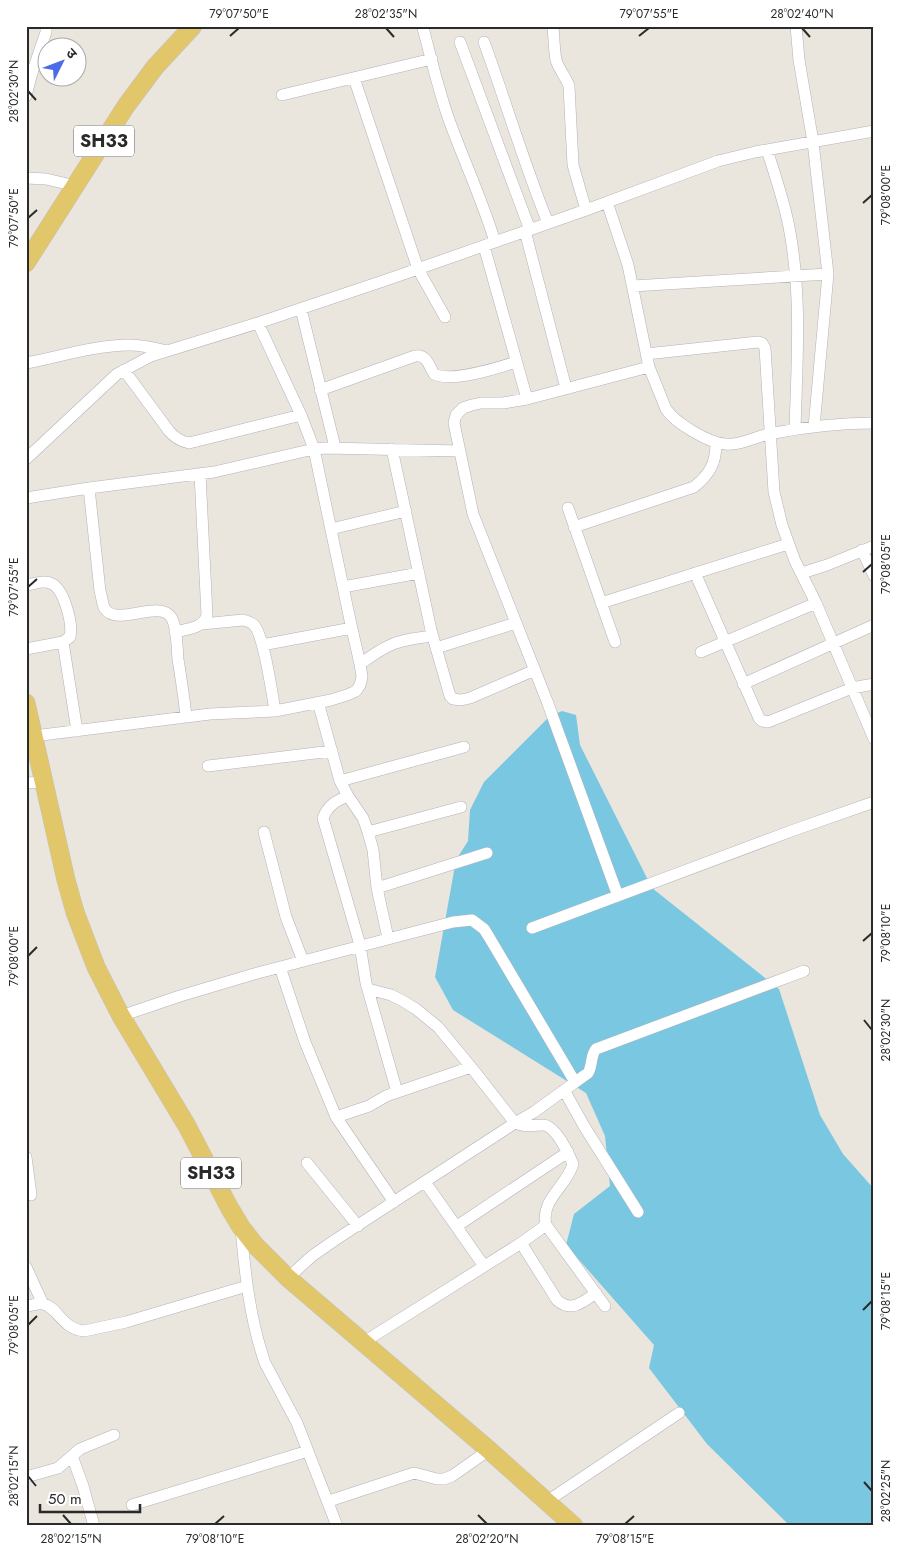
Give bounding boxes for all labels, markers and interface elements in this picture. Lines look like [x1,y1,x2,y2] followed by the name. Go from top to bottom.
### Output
[209,5,269,23] text: 79°07'50"E
[355,5,417,23] text: 28°02'35"N
[619,5,679,23] text: 79°07'55"E
[770,5,834,23] text: 28°02'40"N
[38,38,88,88] north arrow
[61,44,82,64] text: उ
[5,60,23,122] text: 28°02'30"N
[74,125,134,156] road number: SH33
[877,165,895,225] text: 79°08'00"E
[5,188,23,248] text: 79°07'50"E
[877,534,895,594] text: 79°08'05"E
[5,557,23,617] text: 79°07'55"E
[877,904,895,962] text: 79°08'10"E
[5,926,23,986] text: 79°08'00"E
[877,999,895,1061] text: 28°02'30"N
[181,1158,241,1188] road number: SH33
[877,1272,895,1330] text: 79°08'15"E
[5,1295,23,1355] text: 79°08'05"E
[5,1445,23,1507] text: 28°02'15"N
[877,1460,895,1522] text: 28°02'25"N
[40,1482,140,1514] scale bar
[48,1488,82,1510] text: 50 m
[40,1530,102,1548] text: 28°02'15"N
[186,1530,244,1548] text: 79°08'10"E
[455,1530,519,1548] text: 28°02'20"N
[596,1530,654,1548] text: 79°08'15"E

